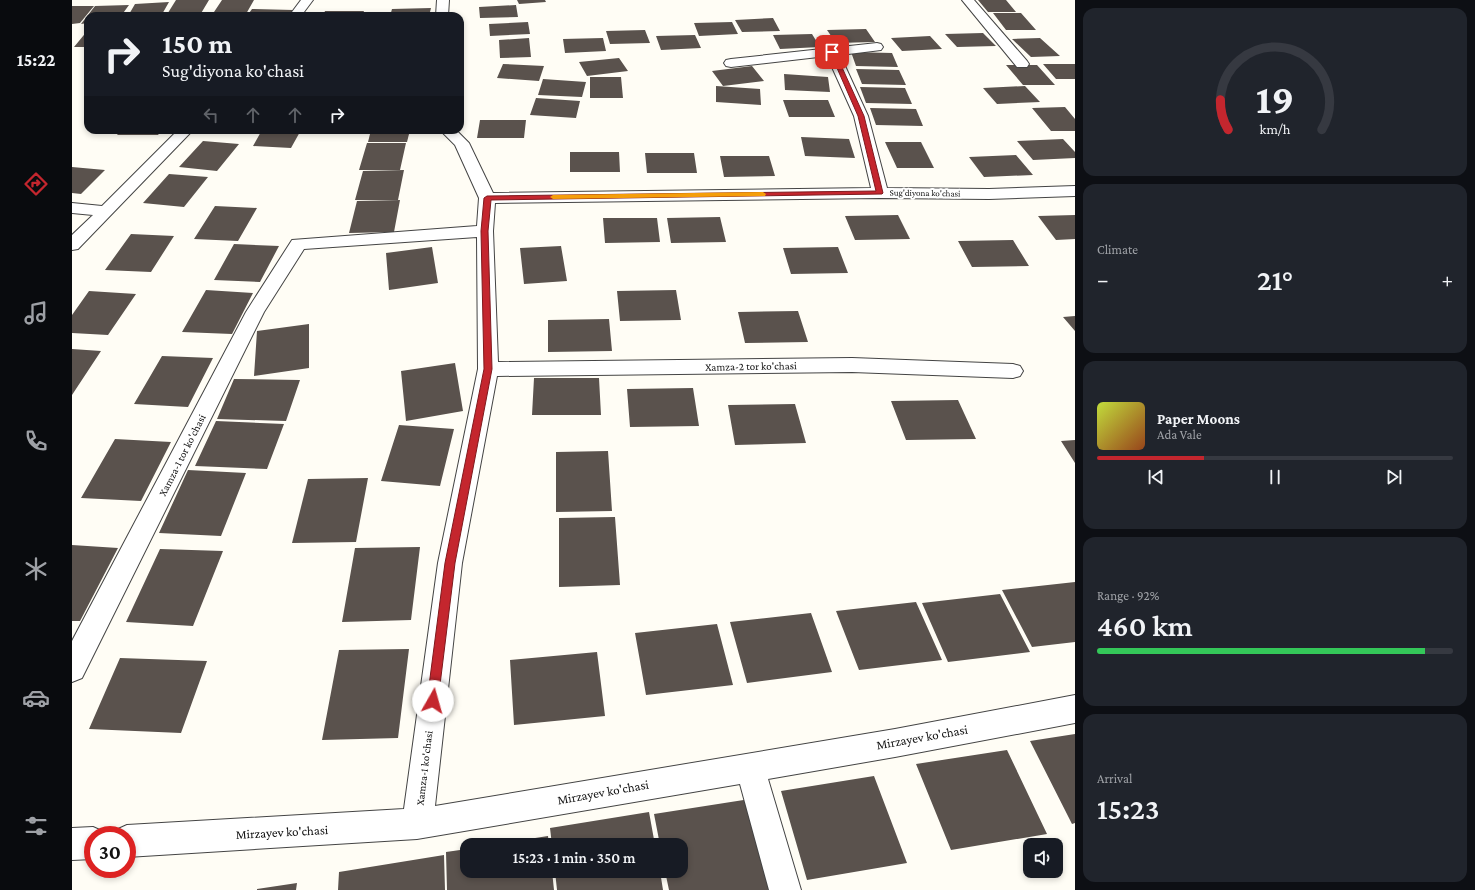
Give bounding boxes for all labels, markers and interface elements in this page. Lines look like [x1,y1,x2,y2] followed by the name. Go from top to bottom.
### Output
[96,28,148,80] icon: right
[162,28,232,59] text: 150 m
[815,35,849,69] pin
[821,41,843,63] icon: arrive
[17,50,55,70] text: 15:22
[162,61,304,81] text: Sug'diyona ko'chasi
[1256,76,1294,122] text: 19
[200,104,222,126] icon: left
[242,104,264,126] icon: ahead
[284,104,306,126] icon: ahead
[326,104,348,126] icon: right
[1260,121,1291,137] text: km/h
[22,170,50,198] icon: directions
[889,187,961,199] street label: Sug'diyona ko'chasi
[1097,242,1138,257] text: Climate
[1257,263,1293,296] text: 21°
[1097,267,1109,292] text: −
[1441,267,1453,292] text: +
[22,299,50,327] icon: music
[705,359,797,373] street label: Xamza-2 tor ko'chasi
[1157,411,1240,427] text: Paper Moons
[156,412,208,498] street label: Xamza-1 tor ko'chasi
[22,427,50,455] icon: phone
[1157,427,1202,442] text: Ada Vale
[1145,466,1167,488] icon: previous
[1264,466,1286,488] icon: pause
[1383,466,1405,488] icon: next
[22,555,50,583] icon: climate
[1097,588,1159,603] text: Range · 92%
[1097,609,1193,642] text: 460 km
[412,680,454,722] position arrow
[22,684,50,712] icon: car
[875,721,969,752] street label: Mirzayev ko'chasi
[413,730,435,806] street label: Xamza-1 ko'chasi
[1097,771,1132,786] text: Arrival
[556,776,650,807] street label: Mirzayev ko'chasi
[1097,792,1159,825] text: 15:23
[22,812,50,840] icon: filters
[235,822,329,842] street label: Mirzayev ko'chasi
[84,826,136,878] speed limit sign: 30
[1023,838,1063,878] map controls
[1023,838,1063,878] button: sound
[513,850,635,866] text: 15:23 · 1 min · 350 m

